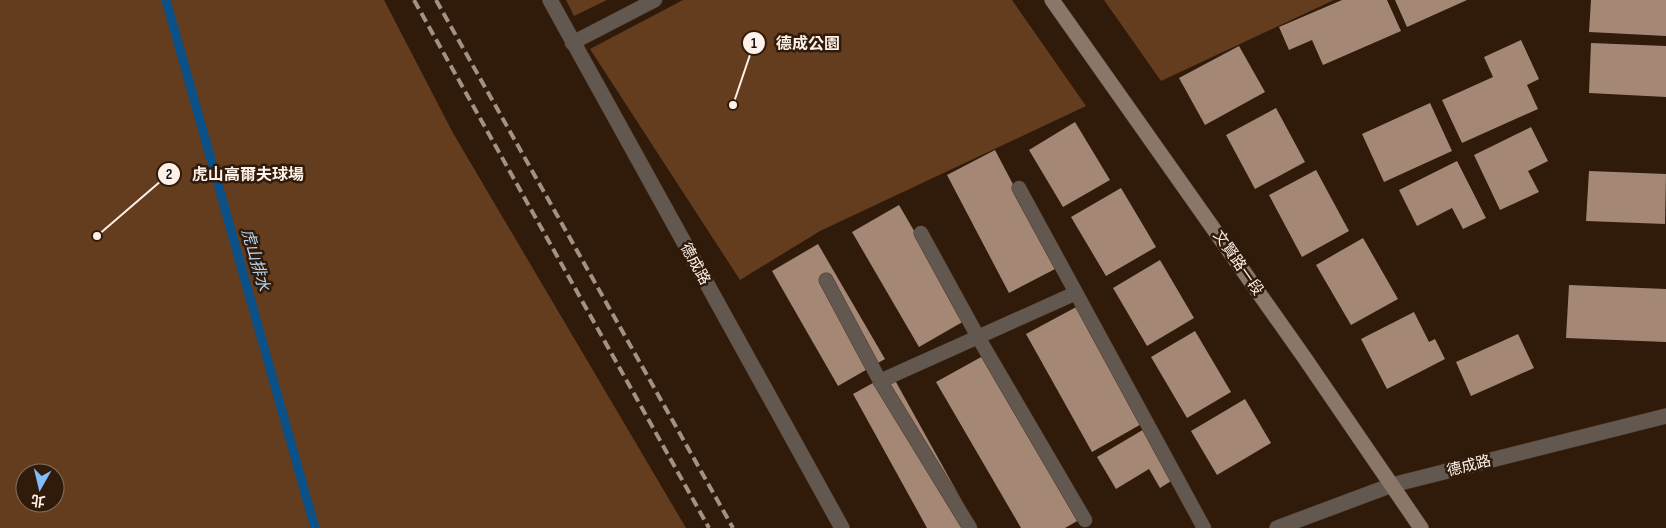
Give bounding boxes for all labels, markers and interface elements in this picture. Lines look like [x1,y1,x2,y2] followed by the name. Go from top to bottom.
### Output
[741,28,850,59] callout: 德成公園
[751,34,757,53] text: 1
[776,34,840,54] text: 德成公園
[157,159,314,190] callout: 虎山高爾夫球場
[166,165,172,184] text: 2
[192,166,304,185] text: 虎山高爾夫球場
[237,227,273,294] water label: 虎山排水
[1209,227,1267,299] street label: 文賢路一段
[676,240,714,288] street label: 德成路
[1445,451,1493,481] street label: 德成路
[15,463,65,513] north arrow
[30,491,46,510] text: 北

